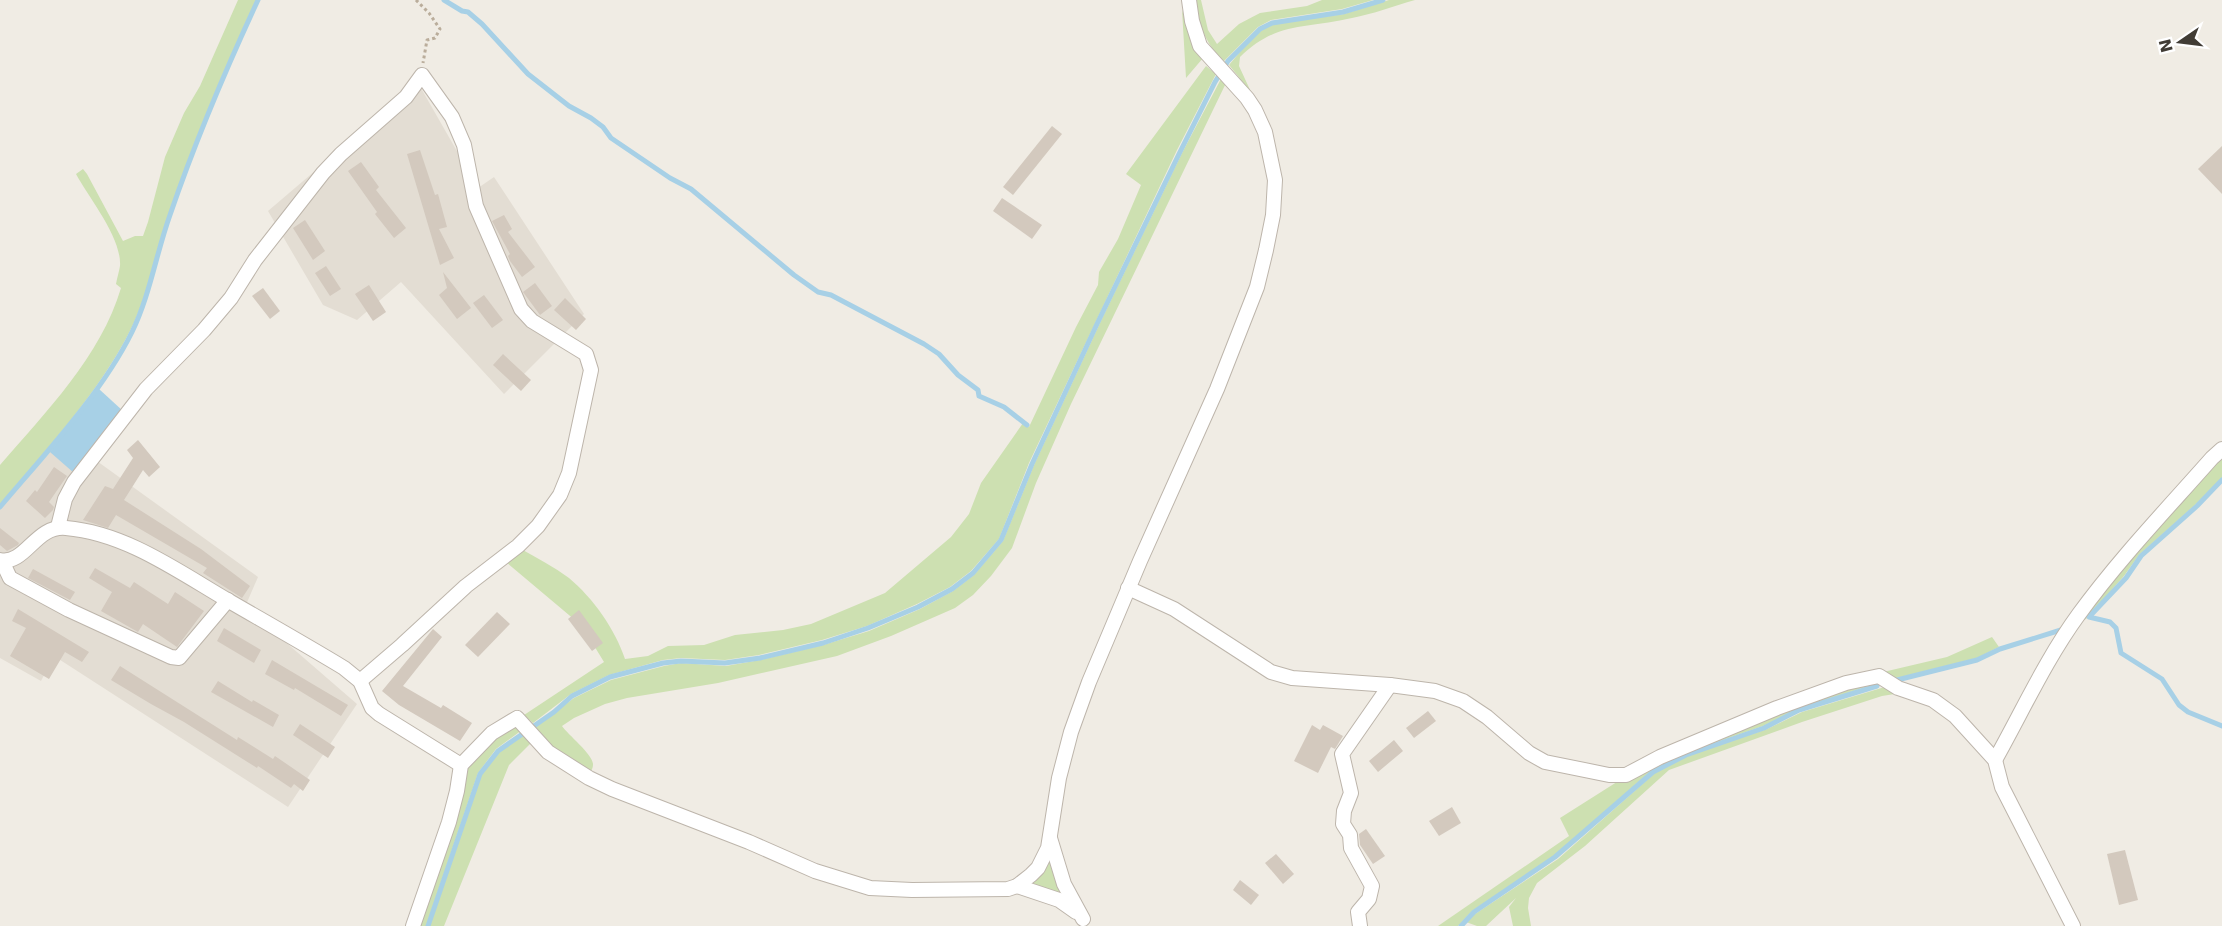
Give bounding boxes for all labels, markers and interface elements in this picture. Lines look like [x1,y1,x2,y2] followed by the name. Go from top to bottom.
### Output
[2150,12,2210,72] north arrow
[2155,37,2177,54] text: N

